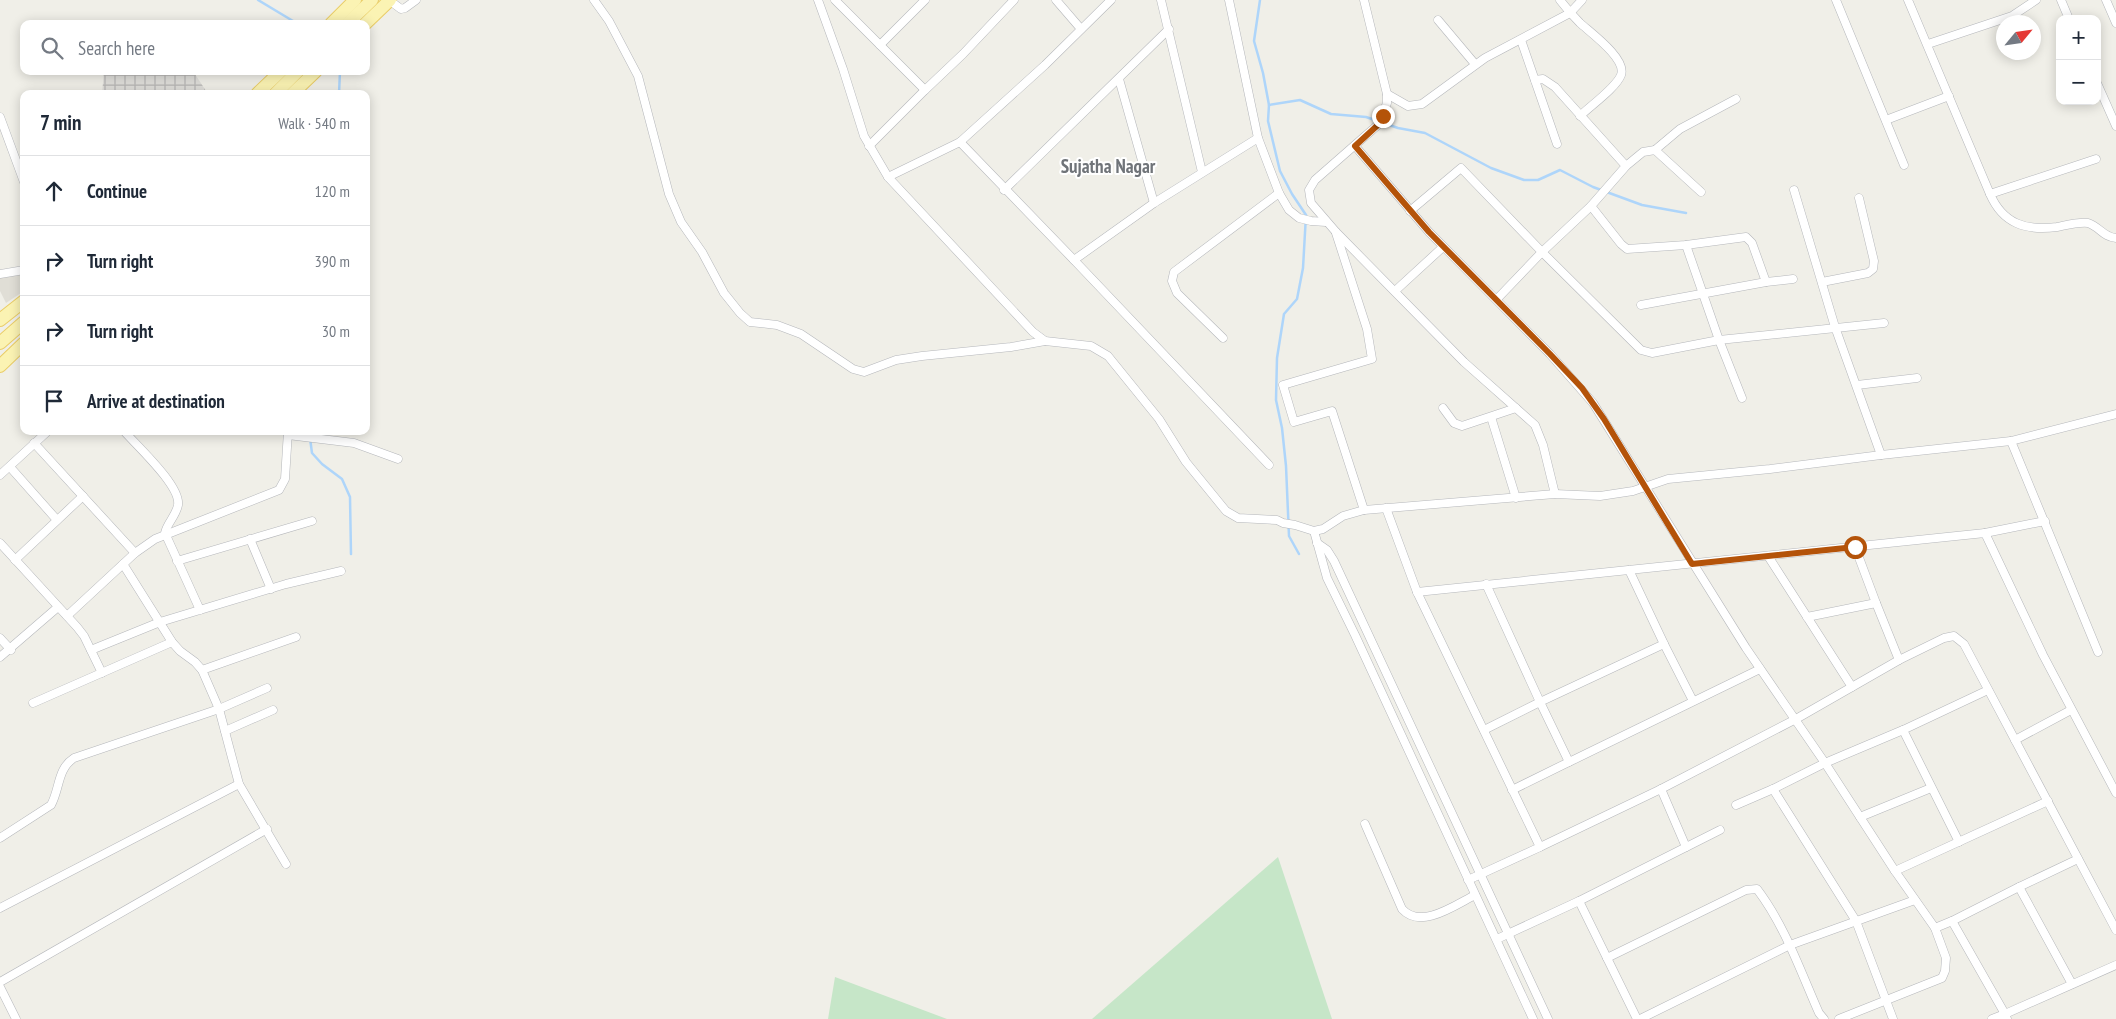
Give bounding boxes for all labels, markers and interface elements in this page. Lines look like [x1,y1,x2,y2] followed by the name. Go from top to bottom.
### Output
[1996,15,2041,60] north arrow
[2056,15,2101,105] map controls
[2056,15,2101,60] button: +
[20,20,370,75] search box
[38,34,66,62] icon: search
[78,36,155,60] text: Search here
[2056,60,2101,105] button: −
[1372,105,1395,128] route end
[40,109,82,136] text: 7 min
[278,113,350,133] text: Walk · 540 m
[1061,154,1156,178] district label: Sujatha Nagar
[40,177,68,205] icon: ahead
[87,179,147,203] text: Continue
[315,181,350,201] text: 120 m
[40,247,68,275] icon: right
[87,249,153,273] text: Turn right
[315,251,350,271] text: 390 m
[40,317,68,345] icon: right
[87,319,153,343] text: Turn right
[322,321,350,341] text: 30 m
[40,387,68,415] icon: arrive
[87,389,225,413] text: Arrive at destination
[1844,536,1867,559] route start

